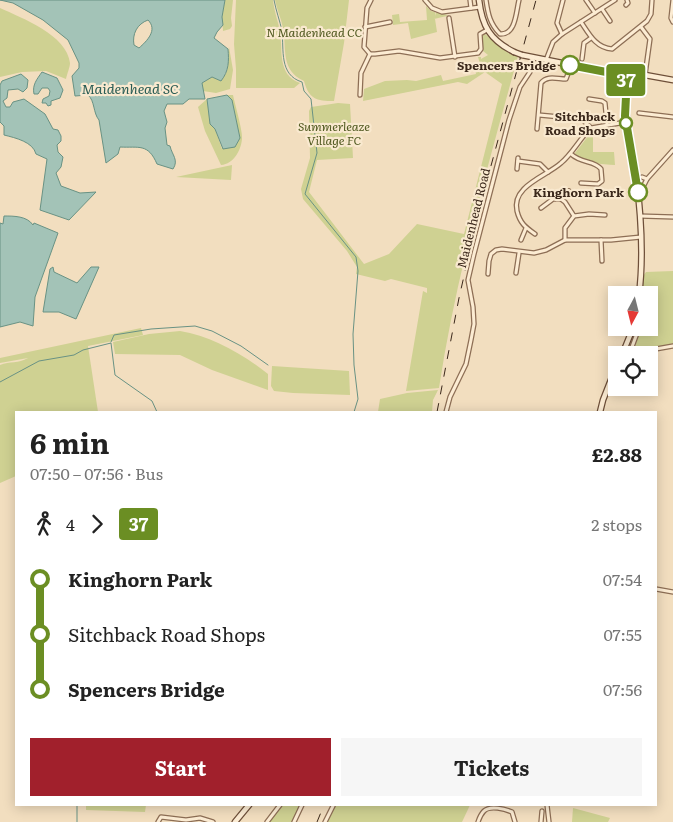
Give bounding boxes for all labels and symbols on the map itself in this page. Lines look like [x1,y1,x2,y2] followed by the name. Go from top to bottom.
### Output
[266,23,362,41] park label: N Maidenhead CC
[560,55,580,75] marker: Spencers Bridge
[457,56,556,74] place label: Spencers Bridge
[604,64,648,96] line badge: 37
[82,78,179,98] water label: Maidenhead SC
[545,107,616,139] place label: Sitchback Road Shops
[619,116,633,130] marker: Sitchback Road Shops
[298,117,370,149] park label: Summerleaze Village FC
[452,165,494,270] street label: Maidenhead Road
[628,182,648,202] marker: Kinghorn Park
[533,183,625,201] place label: Kinghorn Park
[608,286,658,336] north arrow

